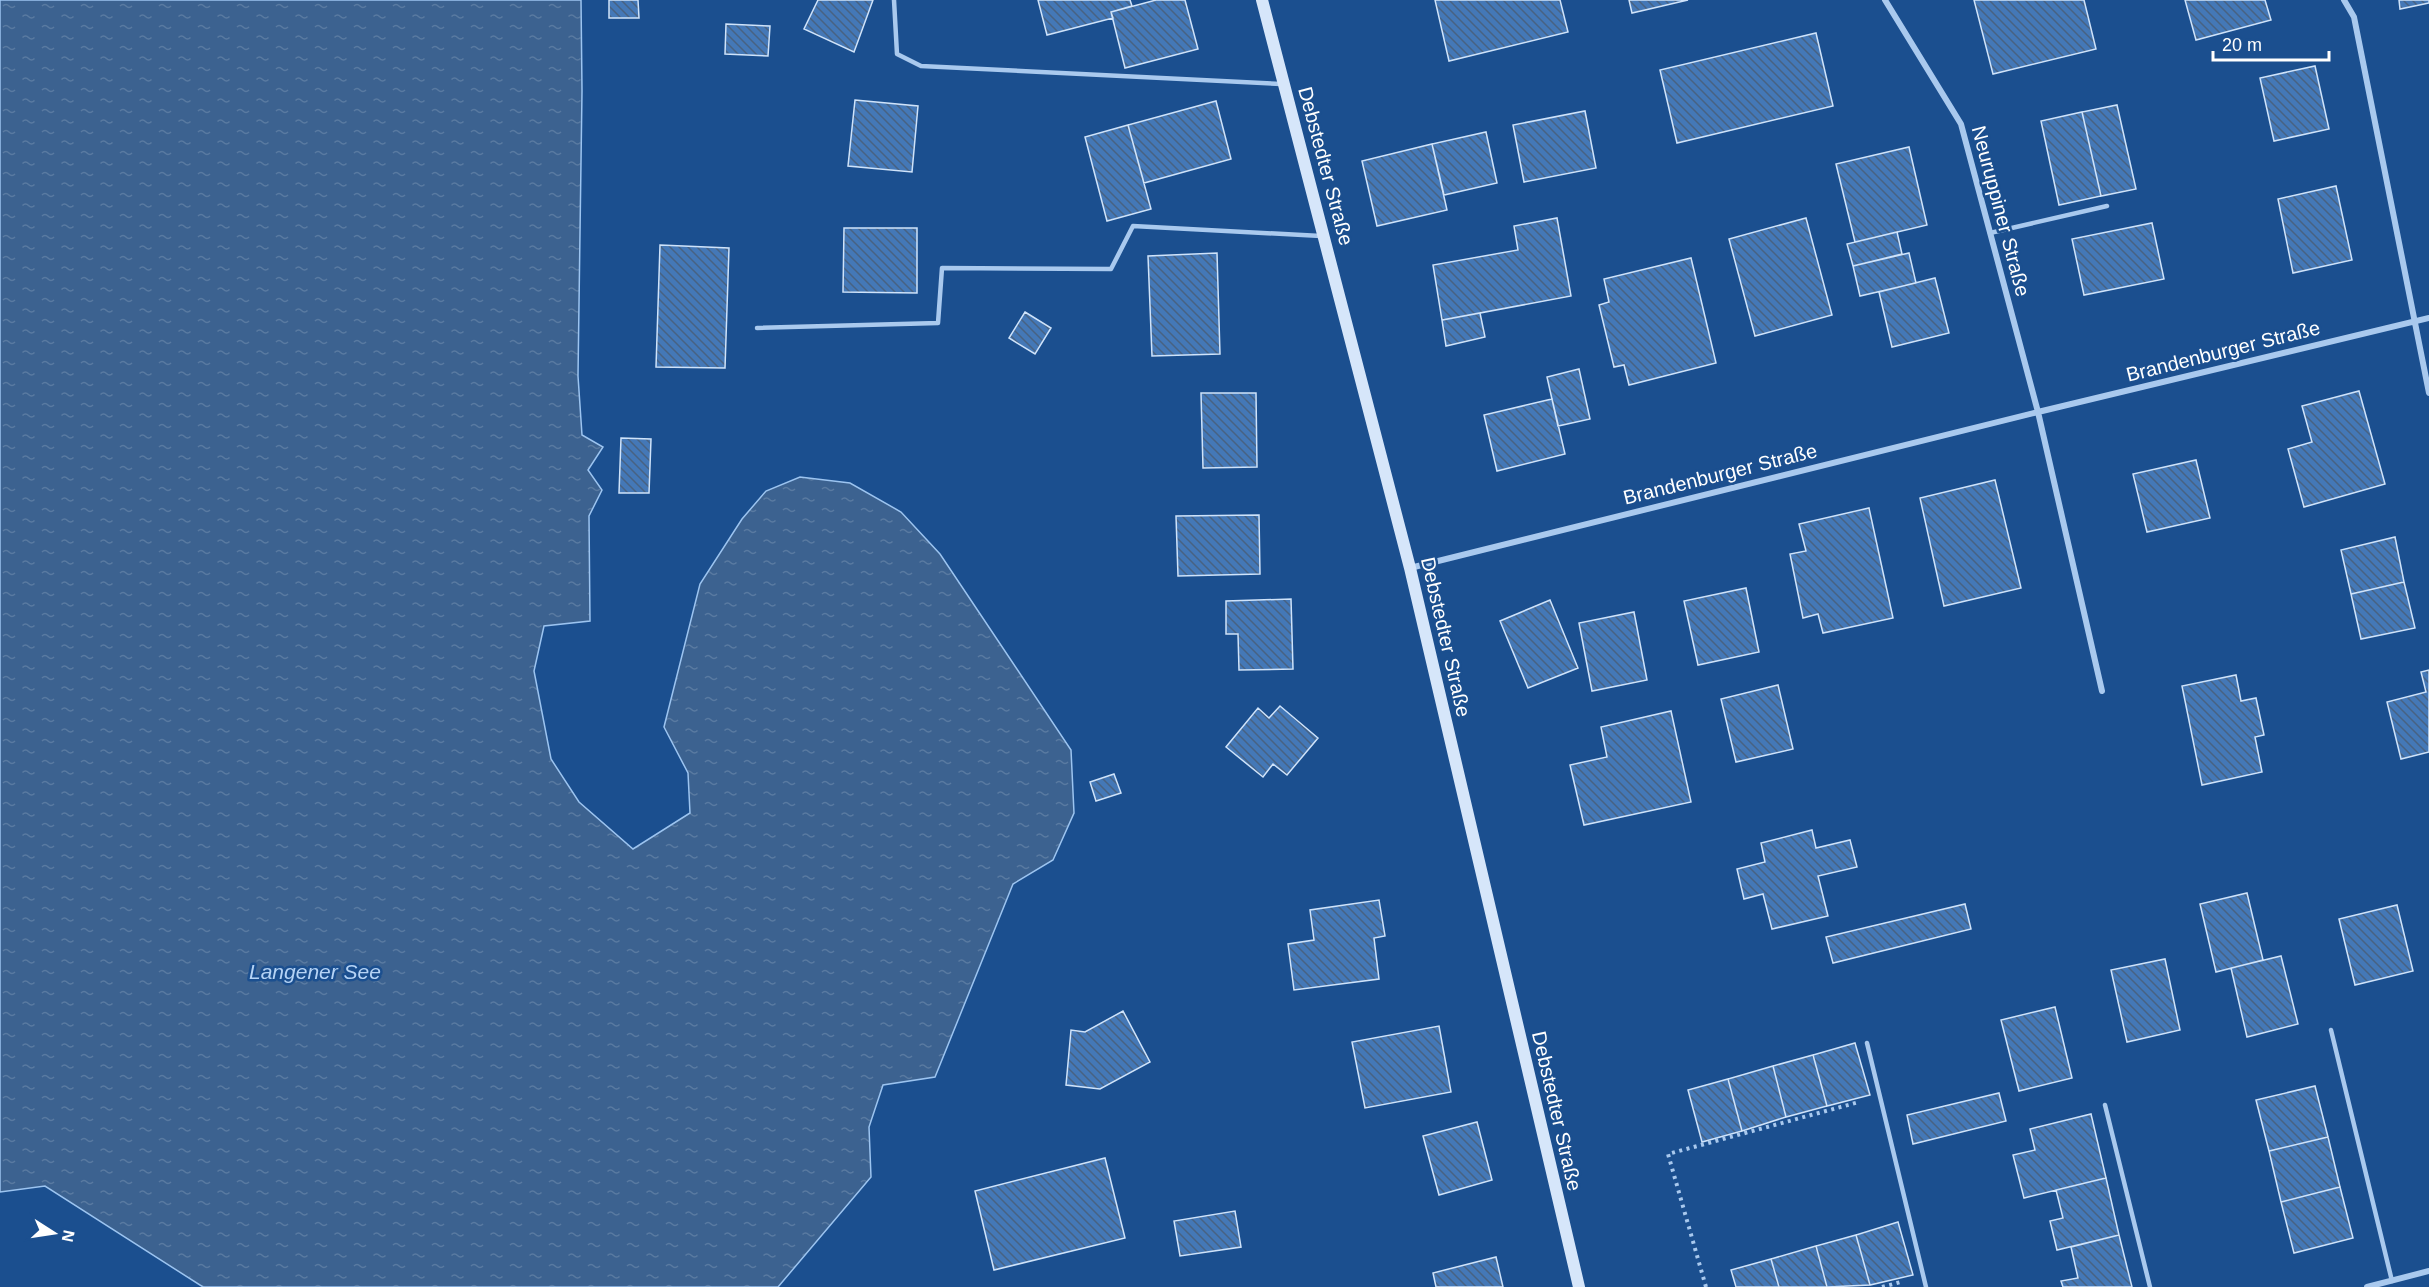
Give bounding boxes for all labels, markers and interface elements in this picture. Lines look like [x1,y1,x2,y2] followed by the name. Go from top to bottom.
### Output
[2213,24,2328,62] scale bar
[2222,35,2262,55] text: 20 m
[1294,84,1358,248] street label: Debstedter Straße
[1968,123,2034,299] street label: Neuruppiner Straße
[2124,316,2322,386] street label: Brandenburger Straße
[1621,439,1819,509] street label: Brandenburger Straße
[1417,555,1475,719] street label: Debstedter Straße
[249,960,381,983] water label: Langener See
[1528,1029,1586,1193] street label: Debstedter Straße
[24,1203,84,1263] north arrow
[59,1229,78,1243] text: N

